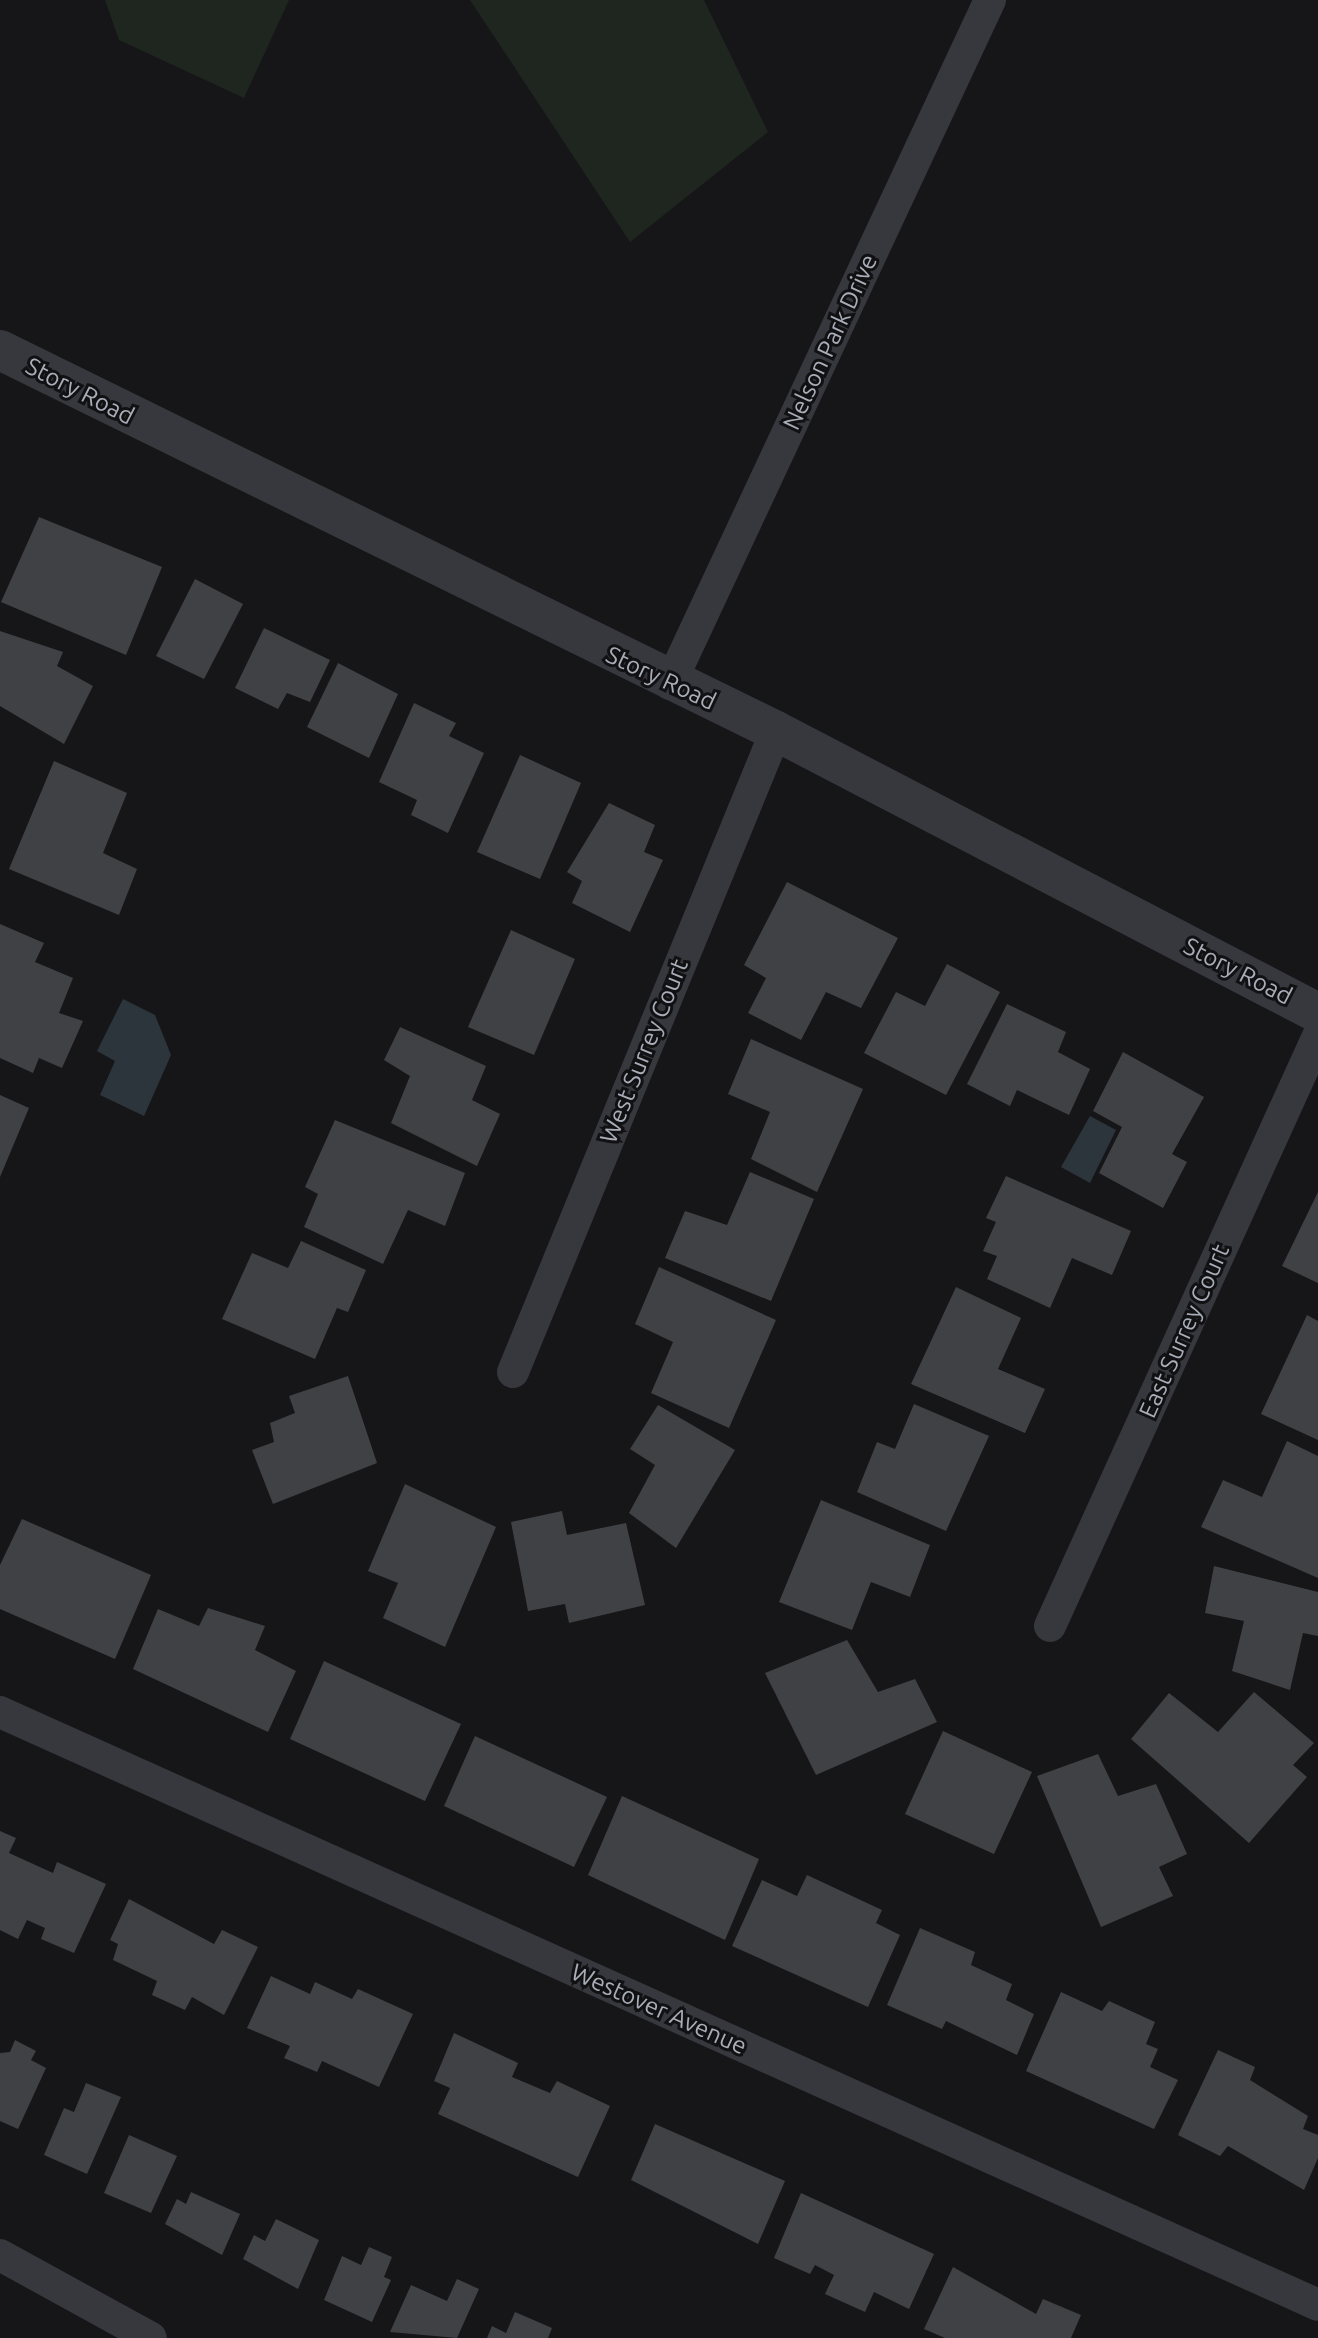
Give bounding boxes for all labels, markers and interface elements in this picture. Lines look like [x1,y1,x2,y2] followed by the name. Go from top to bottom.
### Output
[777,250,883,434] street label: Nelson Park Drive
[21,351,139,431] street label: Story Road
[601,640,721,716] street label: Story Road
[1179,931,1297,1011] street label: Story Road
[594,955,694,1147] street label: West Surrey Court
[1133,1240,1235,1422] street label: East Surrey Court
[567,1957,751,2061] street label: Westover Avenue

